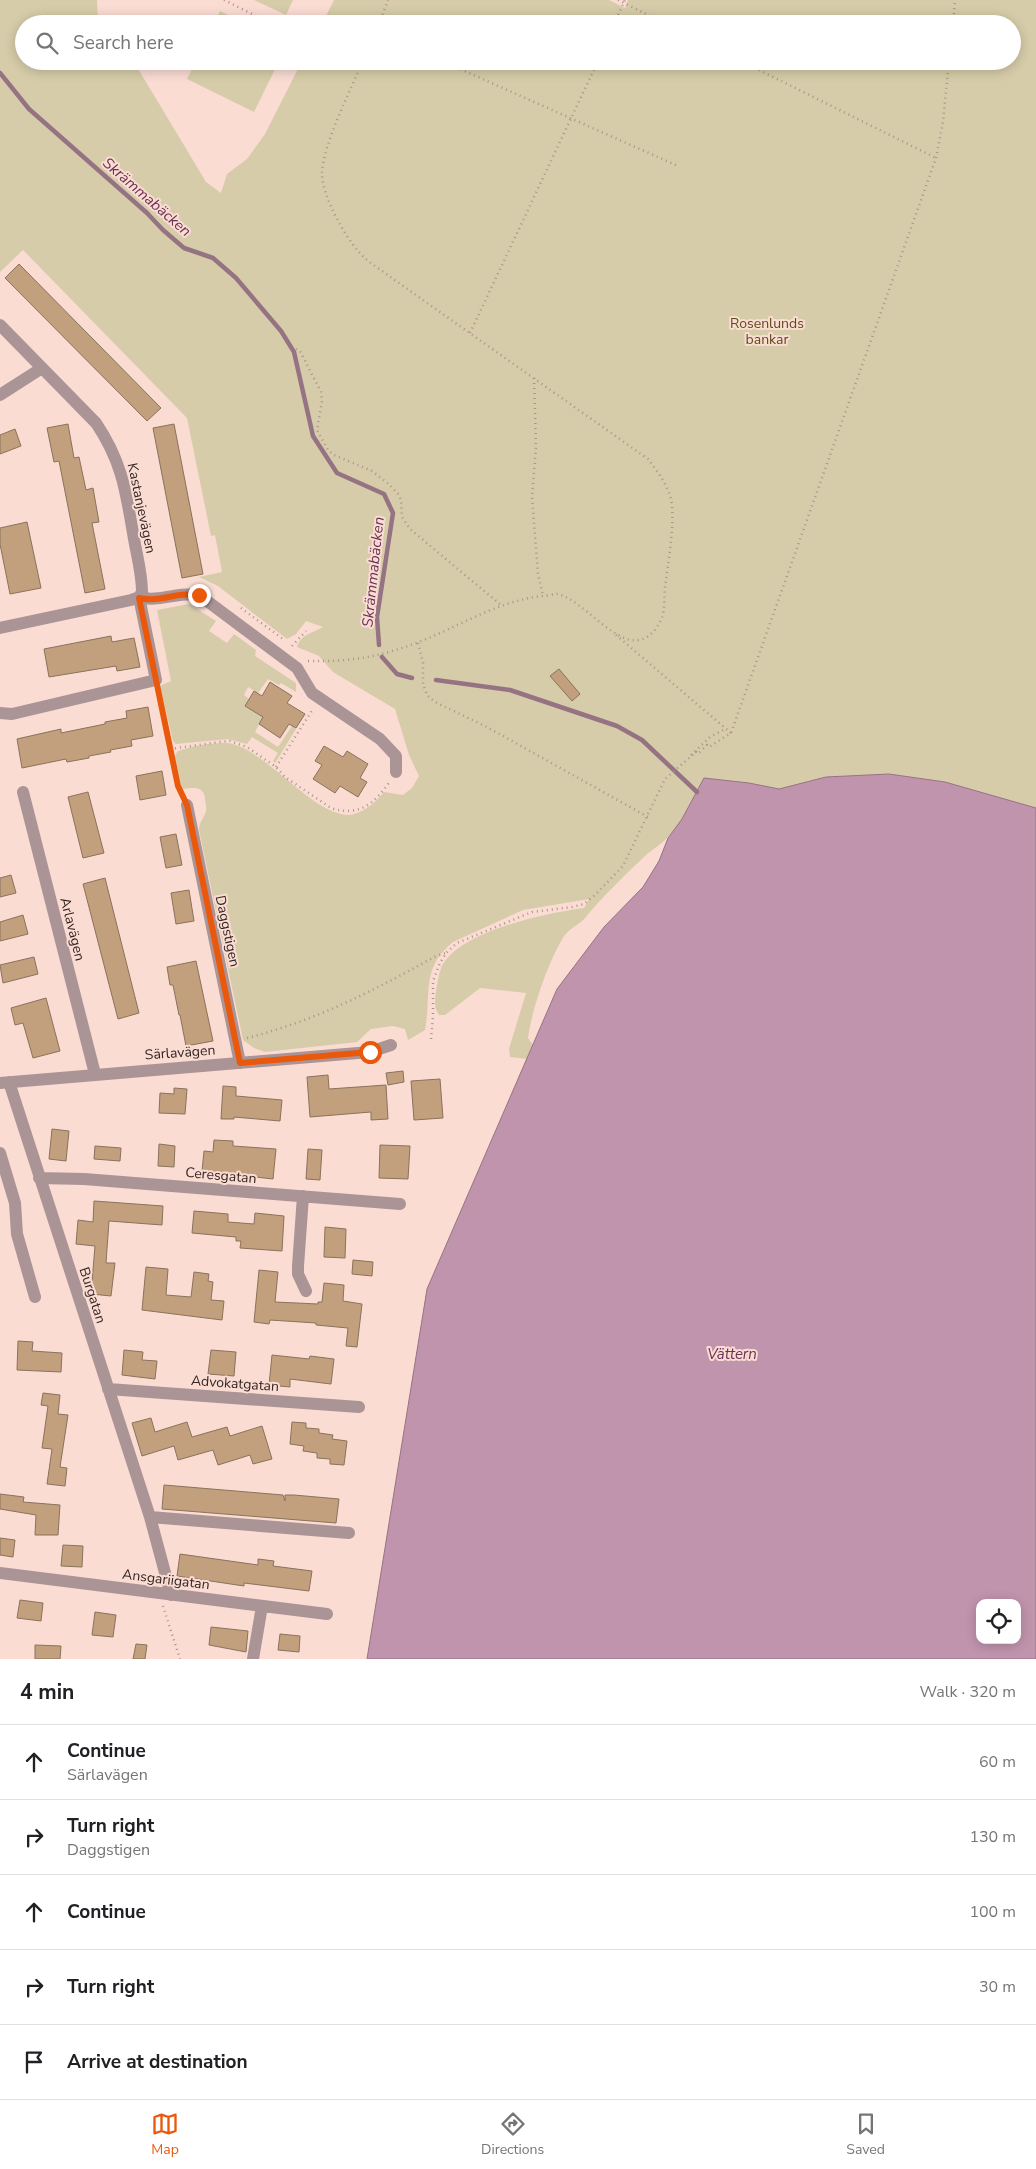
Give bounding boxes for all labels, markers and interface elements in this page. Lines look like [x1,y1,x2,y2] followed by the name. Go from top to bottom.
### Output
[15,15,1021,70] search box
[33,29,61,57] icon: search
[73,30,174,56] text: Search here
[99,153,195,241] water label: Skrämmabäcken
[730,314,804,349] park label: Rosenlunds bankar
[123,461,160,555] street label: Kastanjevägen
[357,516,389,628] water label: Skrämmabäcken
[188,584,211,607] route end
[211,894,244,969] street label: Daggstigen
[55,895,90,963] street label: Arlavägen
[144,1041,216,1064] street label: Särlavägen
[359,1041,382,1064] route start
[185,1163,257,1188] street label: Ceresgatan
[75,1265,111,1326] street label: Burgatan
[707,1344,757,1364] water label: Vättern
[190,1371,280,1396] street label: Advokatgatan
[121,1565,211,1594] street label: Ansgariigatan
[976,1599,1021,1644] map controls
[976,1599,1021,1644] button: locate
[20,1678,74,1706] text: 4 min
[920,1681,1016,1703] text: Walk · 320 m
[67,1738,146,1764] text: Continue
[20,1748,48,1776] icon: ahead
[979,1751,1016,1773] text: 60 m
[67,1764,148,1786] text: Särlavägen
[67,1813,154,1839] text: Turn right
[20,1823,48,1851] icon: right
[969,1826,1016,1848] text: 130 m
[67,1839,150,1861] text: Daggstigen
[20,1898,48,1926] icon: ahead
[67,1899,146,1925] text: Continue
[969,1901,1016,1923] text: 100 m
[20,1973,48,2001] icon: right
[67,1974,154,2000] text: Turn right
[979,1976,1016,1998] text: 30 m
[20,2048,48,2076] icon: arrive
[67,2049,248,2075] text: Arrive at destination
[151,2110,179,2159] tab: Map
[481,2110,544,2159] tab: Directions
[846,2110,885,2159] tab: Saved

